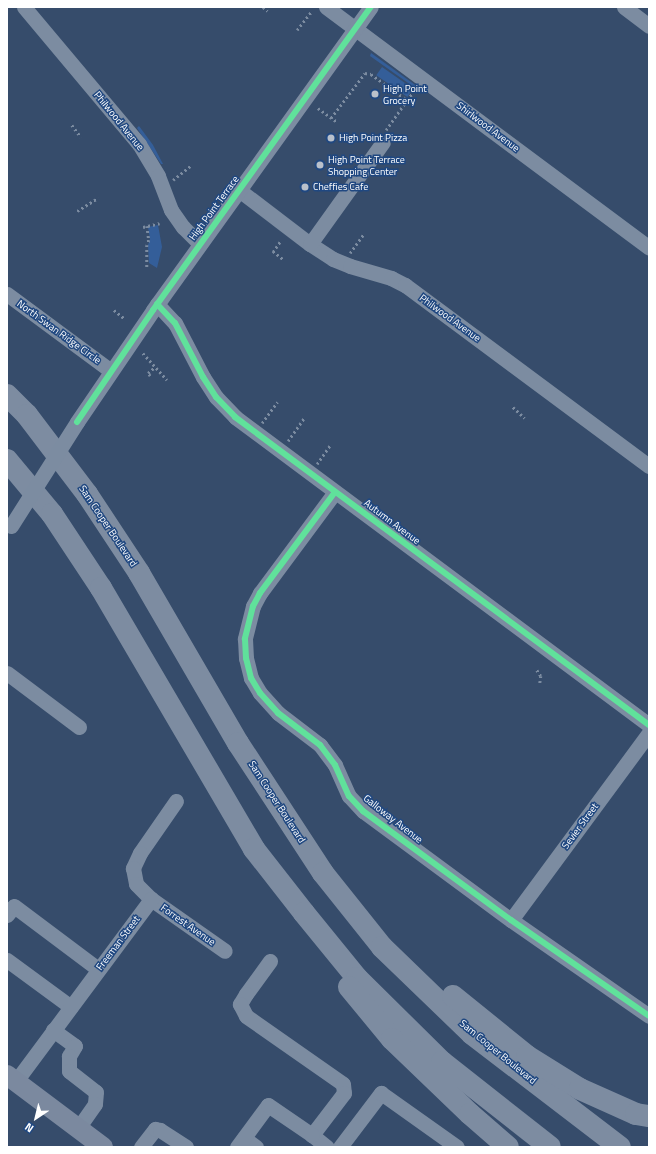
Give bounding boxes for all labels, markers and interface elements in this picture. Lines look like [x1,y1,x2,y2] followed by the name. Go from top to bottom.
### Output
[383,82,427,106] place label: High Point Grocery
[91,89,147,153] street label: Philwood Avenue
[370,89,380,99] marker: High Point Grocery
[454,99,522,155] street label: Shirlwood Avenue
[339,132,407,144] place label: High Point Pizza
[326,133,336,143] marker: High Point Pizza
[328,153,405,176] place label: High Point Terrace Shopping Center
[315,160,325,170] marker: High Point Terrace Shopping Center
[187,173,241,243] street label: High Point Terrace
[313,181,368,193] place label: Cheffies Cafe
[300,182,310,192] marker: Cheffies Cafe
[417,292,483,344] street label: Philwood Avenue
[15,298,103,366] street label: North Swan Ridge Circle
[76,483,140,569] street label: Sam Cooper Boulevard
[362,497,422,547] street label: Autumn Avenue
[246,759,308,845] street label: Sam Cooper Boulevard
[361,792,425,846] street label: Galloway Avenue
[559,801,601,851] street label: Sevier Street
[158,902,218,948] street label: Forrest Avenue
[94,913,142,973] street label: Freeman Street
[457,1017,539,1087] street label: Sam Cooper Boulevard
[16,1098,56,1138] north arrow
[21,1119,37,1137] text: N

